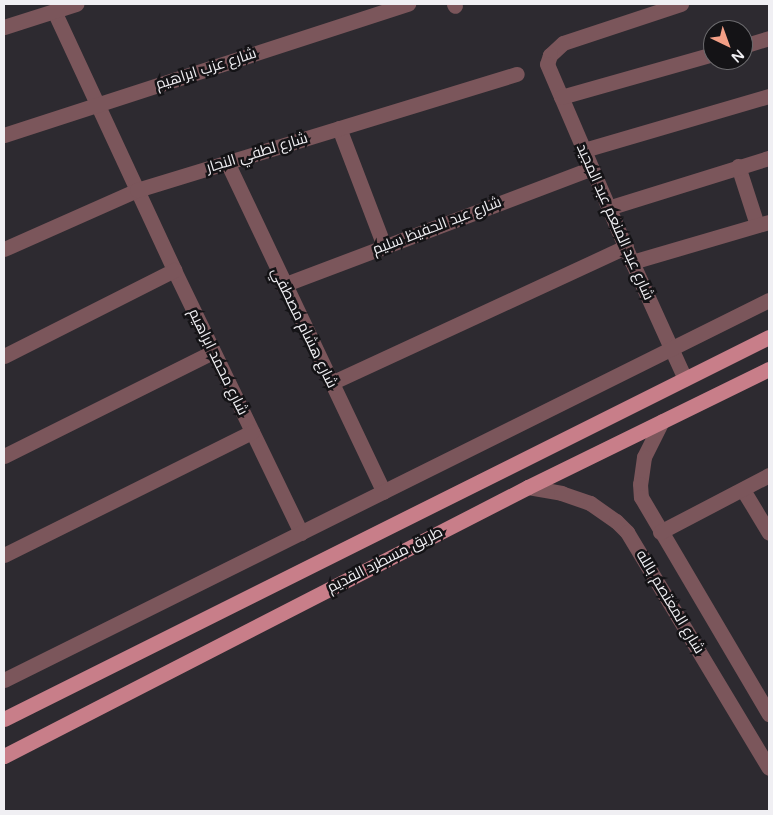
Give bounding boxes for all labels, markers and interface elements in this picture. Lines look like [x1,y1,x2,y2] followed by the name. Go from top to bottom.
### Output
[703,20,753,70] north arrow
[153,44,259,94] street label: شارع عزب ابراهيم
[728,46,748,66] text: N
[204,129,310,177] street label: شارع لطفي النجار
[572,141,658,303] street label: شارع عبد المنعم عبد المجيد
[370,193,504,259] street label: شارع عبد الحفيظ سليم
[267,265,341,391] street label: شارع هشام مصطفي
[184,306,252,418] street label: شارع محمد ابراهيم
[324,523,446,597] street label: طريق مسطرد القديم
[632,547,708,657] street label: شارع المعتصم بالله

